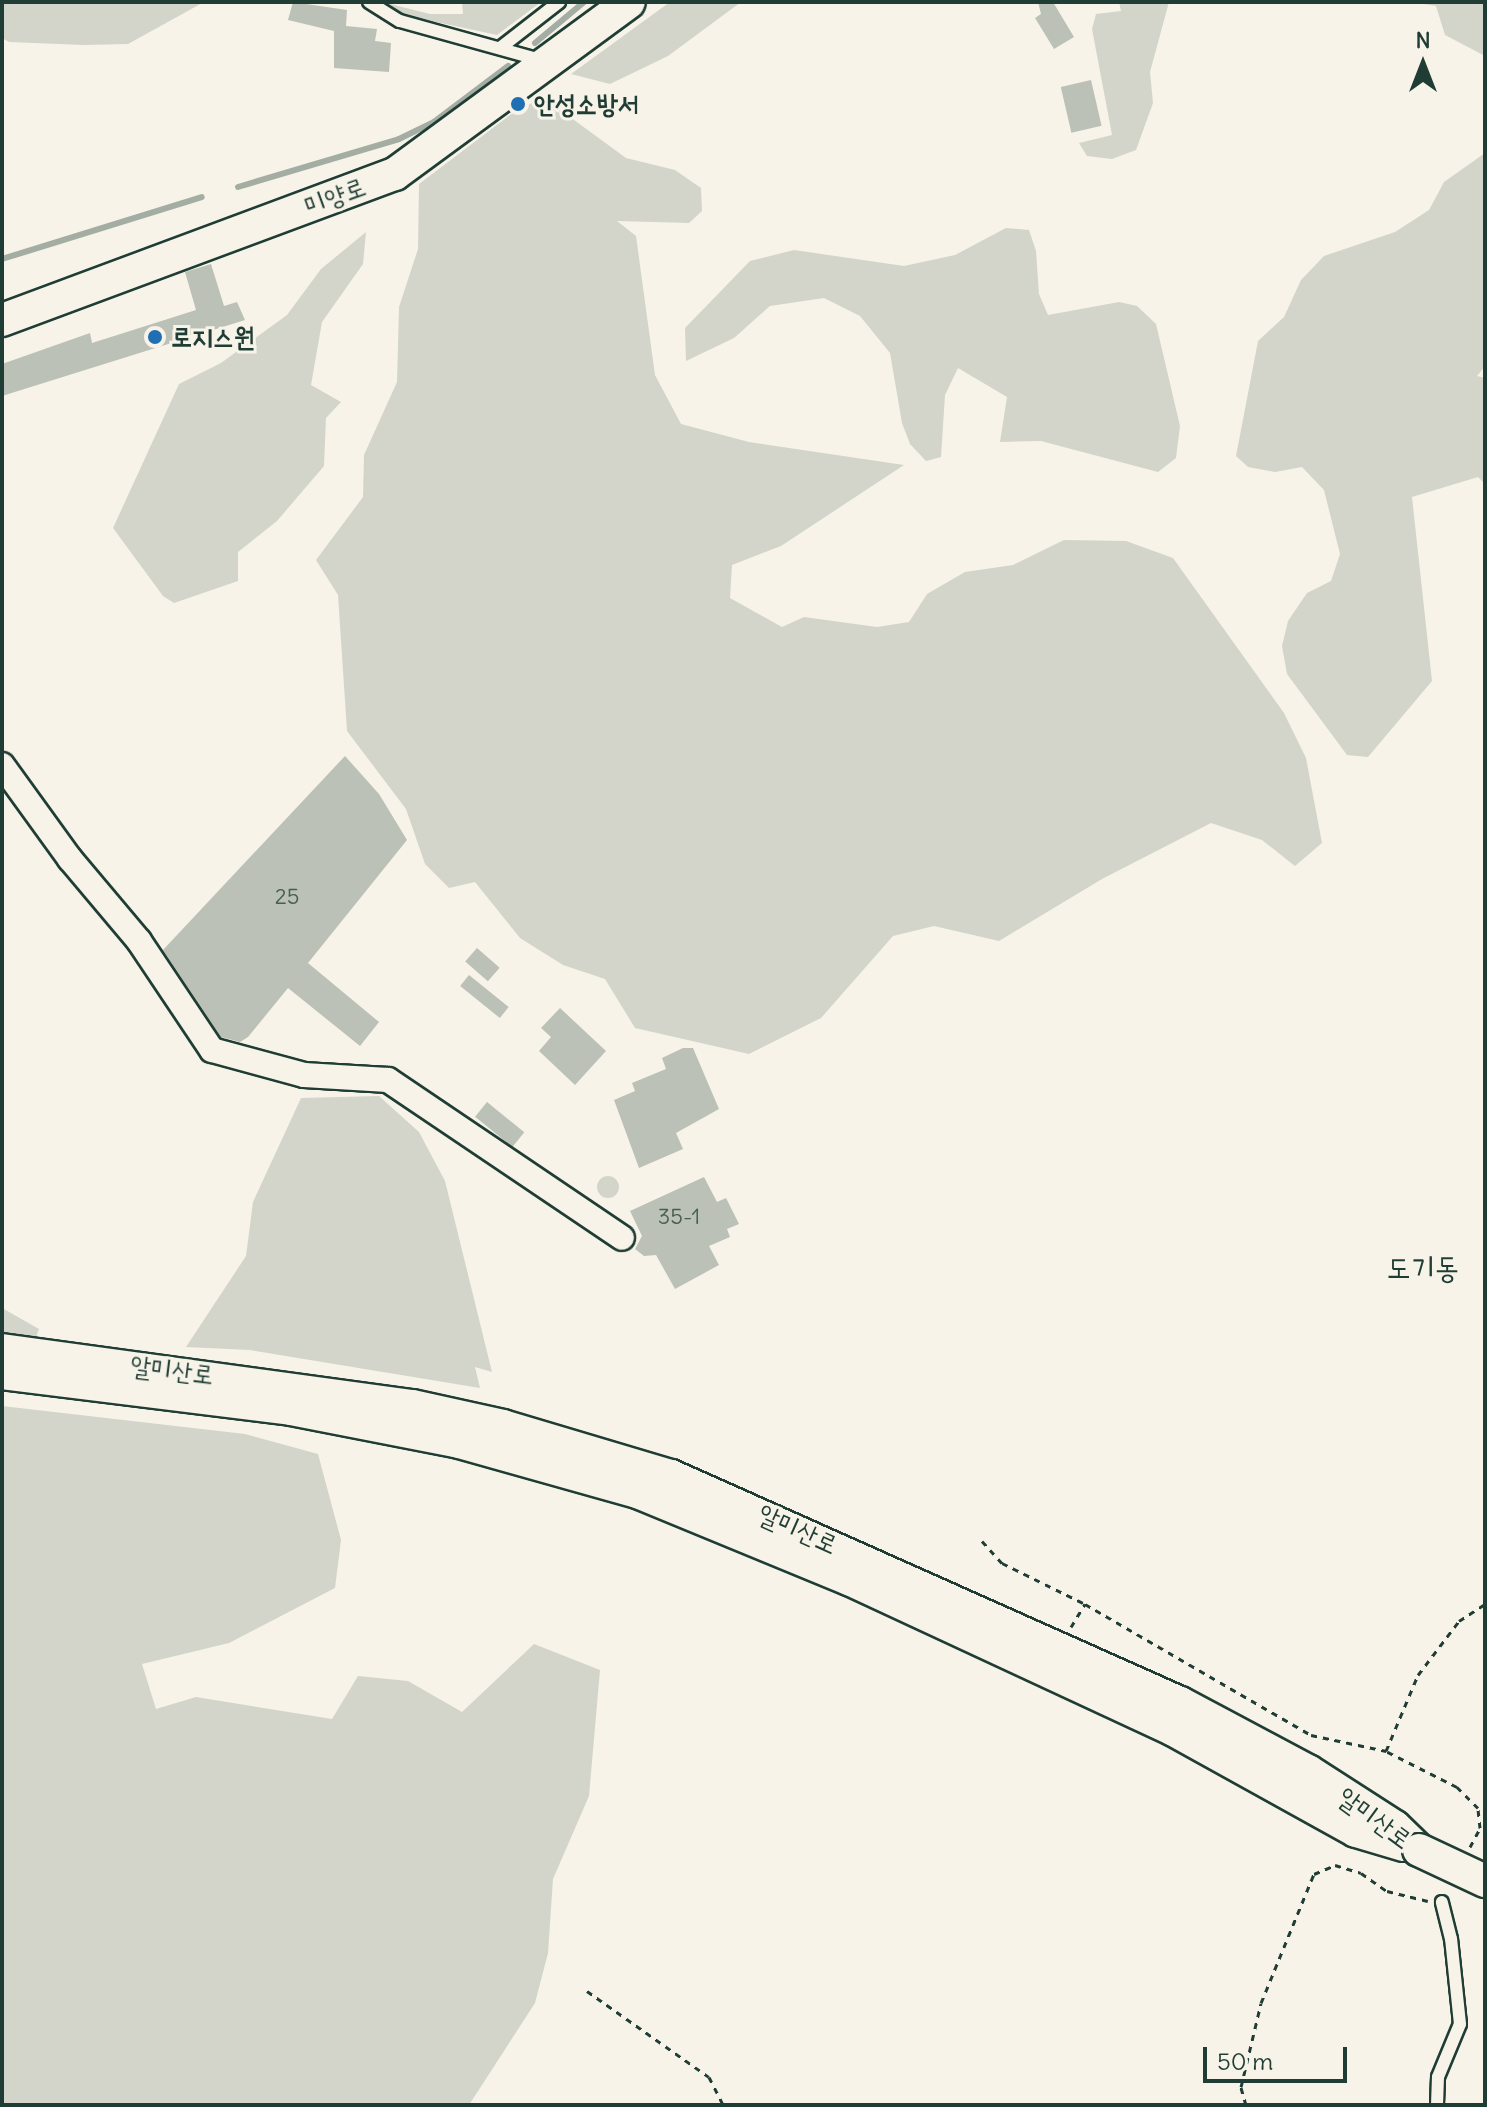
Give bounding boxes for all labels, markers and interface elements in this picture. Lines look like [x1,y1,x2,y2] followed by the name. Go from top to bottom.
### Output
[1383,24,1463,104] north arrow
[1415,26,1431,54] text: N
[534,88,639,120] place label: 안성소방서
[509,95,527,113] marker: 안성소방서
[300,171,370,221] street label: 미양로
[171,321,255,353] place label: 로지스원
[146,328,164,346] marker: 로지스원
[275,884,299,910] house number: 25
[658,1204,700,1230] house number: 35-1
[1387,1249,1459,1285] district label: 도기동
[129,1349,215,1391] street label: 알미산로
[753,1498,843,1560] street label: 알미산로
[1332,1781,1418,1855] street label: 알미산로
[1207,2031,1351,2081] scale bar
[1217,2046,1273,2076] text: 50 m

